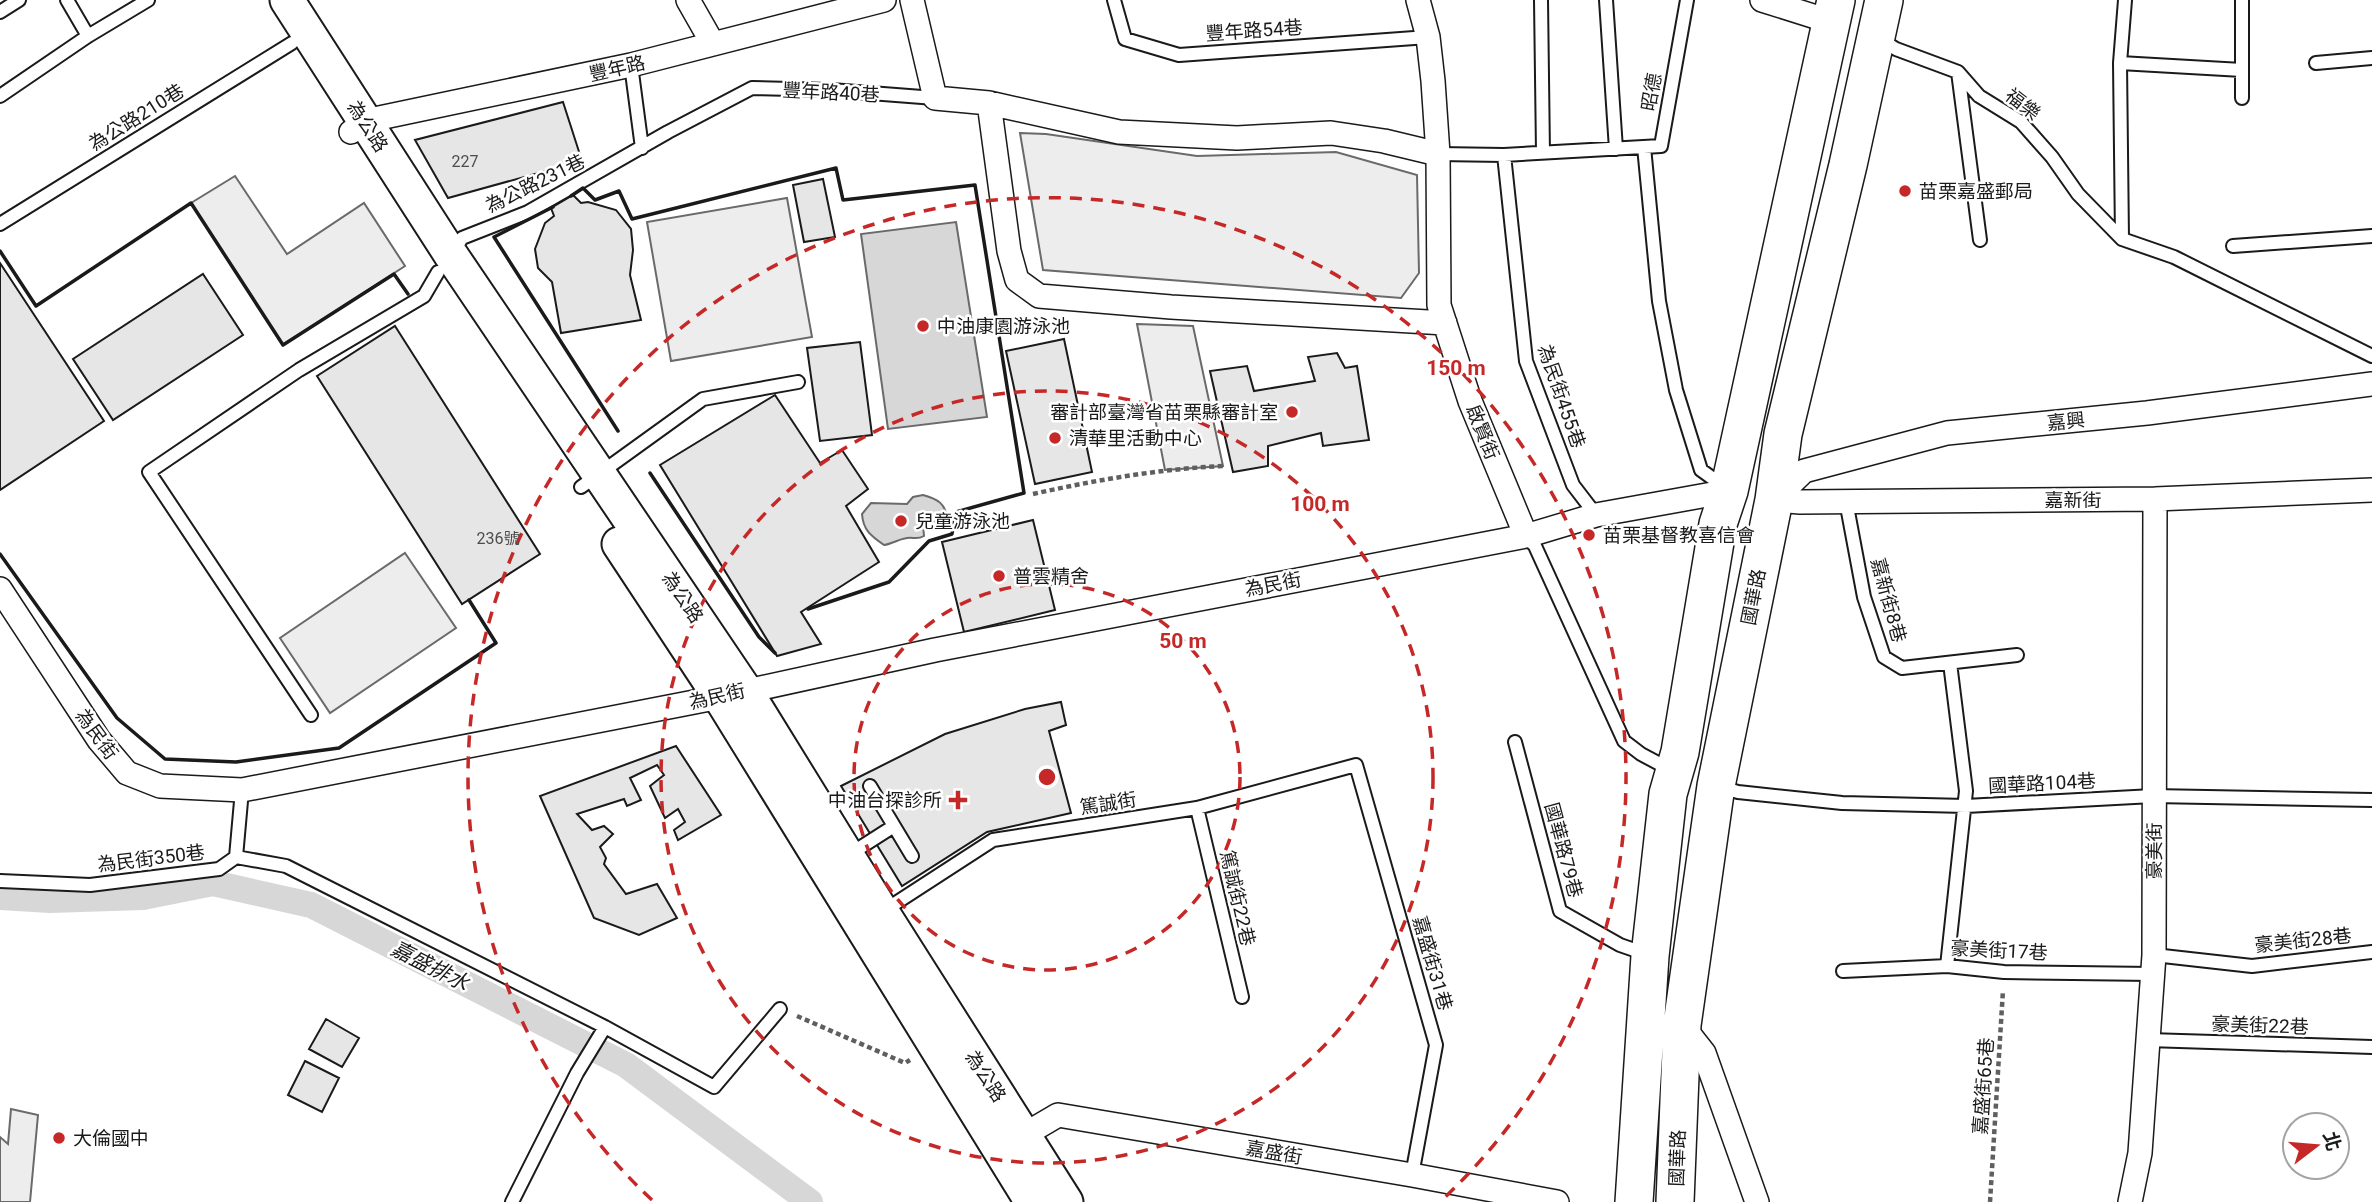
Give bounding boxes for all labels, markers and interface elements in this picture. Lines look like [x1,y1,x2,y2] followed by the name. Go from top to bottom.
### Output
[1205,16,1303,45] street label: 豐年路54巷
[587,51,647,86] street label: 豐年路
[1637,71,1666,113] street label: 昭德
[782,78,880,107] street label: 豐年路40巷
[84,79,188,156] street label: 為公路210巷
[2001,84,2045,125] street label: 福樂
[342,96,393,156] street label: 為公路
[482,149,589,217] street label: 為公路231巷
[452,152,478,171] house number: 227
[1919,180,2033,203] place label: 苗栗嘉盛郵局
[1897,183,1913,199] marker: 苗栗嘉盛郵局
[937,315,1070,338] place label: 中油康園游泳池
[915,318,931,334] marker: 中油康園游泳池
[1533,341,1590,451] street label: 為民街455巷
[1426,356,1486,380] text: 150 m
[1050,401,1278,424] place label: 審計部臺灣省苗栗縣審計室
[1461,401,1504,463] street label: 啟賢街
[1284,404,1300,420] marker: 審計部臺灣省苗栗縣審計室
[2046,408,2086,435] street label: 嘉興
[1069,427,1202,450] place label: 清華里活動中心
[1047,430,1063,446] marker: 清華里活動中心
[2044,489,2102,512] street label: 嘉新街
[1290,492,1350,516] text: 100 m
[915,510,1010,533] place label: 兒童游泳池
[893,513,909,529] marker: 兒童游泳池
[1603,524,1755,547] place label: 苗栗基督教喜信會
[1581,527,1597,543] marker: 苗栗基督教喜信會
[477,529,519,548] house number: 236號
[1866,555,1911,645] street label: 嘉新街8巷
[1013,565,1089,588] place label: 普雲精舍
[657,567,708,627] street label: 為公路
[1737,567,1770,627] street label: 國華路
[991,568,1007,584] marker: 普雲精舍
[1243,568,1303,601] street label: 為民街
[1159,629,1207,653] text: 50 m
[687,679,747,714] street label: 為民街
[71,704,123,764] street label: 為民街
[1035,765,1059,789] centre of rings
[1987,769,2097,798] street label: 國華路104巷
[1078,788,1138,819] street label: 篤誠街
[828,789,942,812] place label: 中油台探診所
[948,790,968,810] marker: 中油台探診所
[1540,800,1587,900] street label: 國華路79巷
[2143,822,2166,880] street label: 豪美街
[96,840,206,876] street label: 為民街350巷
[1215,848,1260,948] street label: 篤誠街22巷
[1408,913,1457,1013] street label: 嘉盛街31巷
[2253,924,2353,957] street label: 豪美街28巷
[387,936,474,996] water label: 嘉盛排水
[1950,936,2048,965] street label: 豪美街17巷
[2211,1012,2309,1039] street label: 豪美街22巷
[1969,1037,1998,1135] street label: 嘉盛街65巷
[960,1046,1011,1106] street label: 為公路
[2281,1111,2351,1181] north arrow
[73,1127,149,1150] place label: 大倫國中
[1665,1129,1690,1187] street label: 國華路
[2318,1129,2346,1154] text: 北
[51,1130,67,1146] marker: 大倫國中
[1244,1136,1304,1169] street label: 嘉盛街

